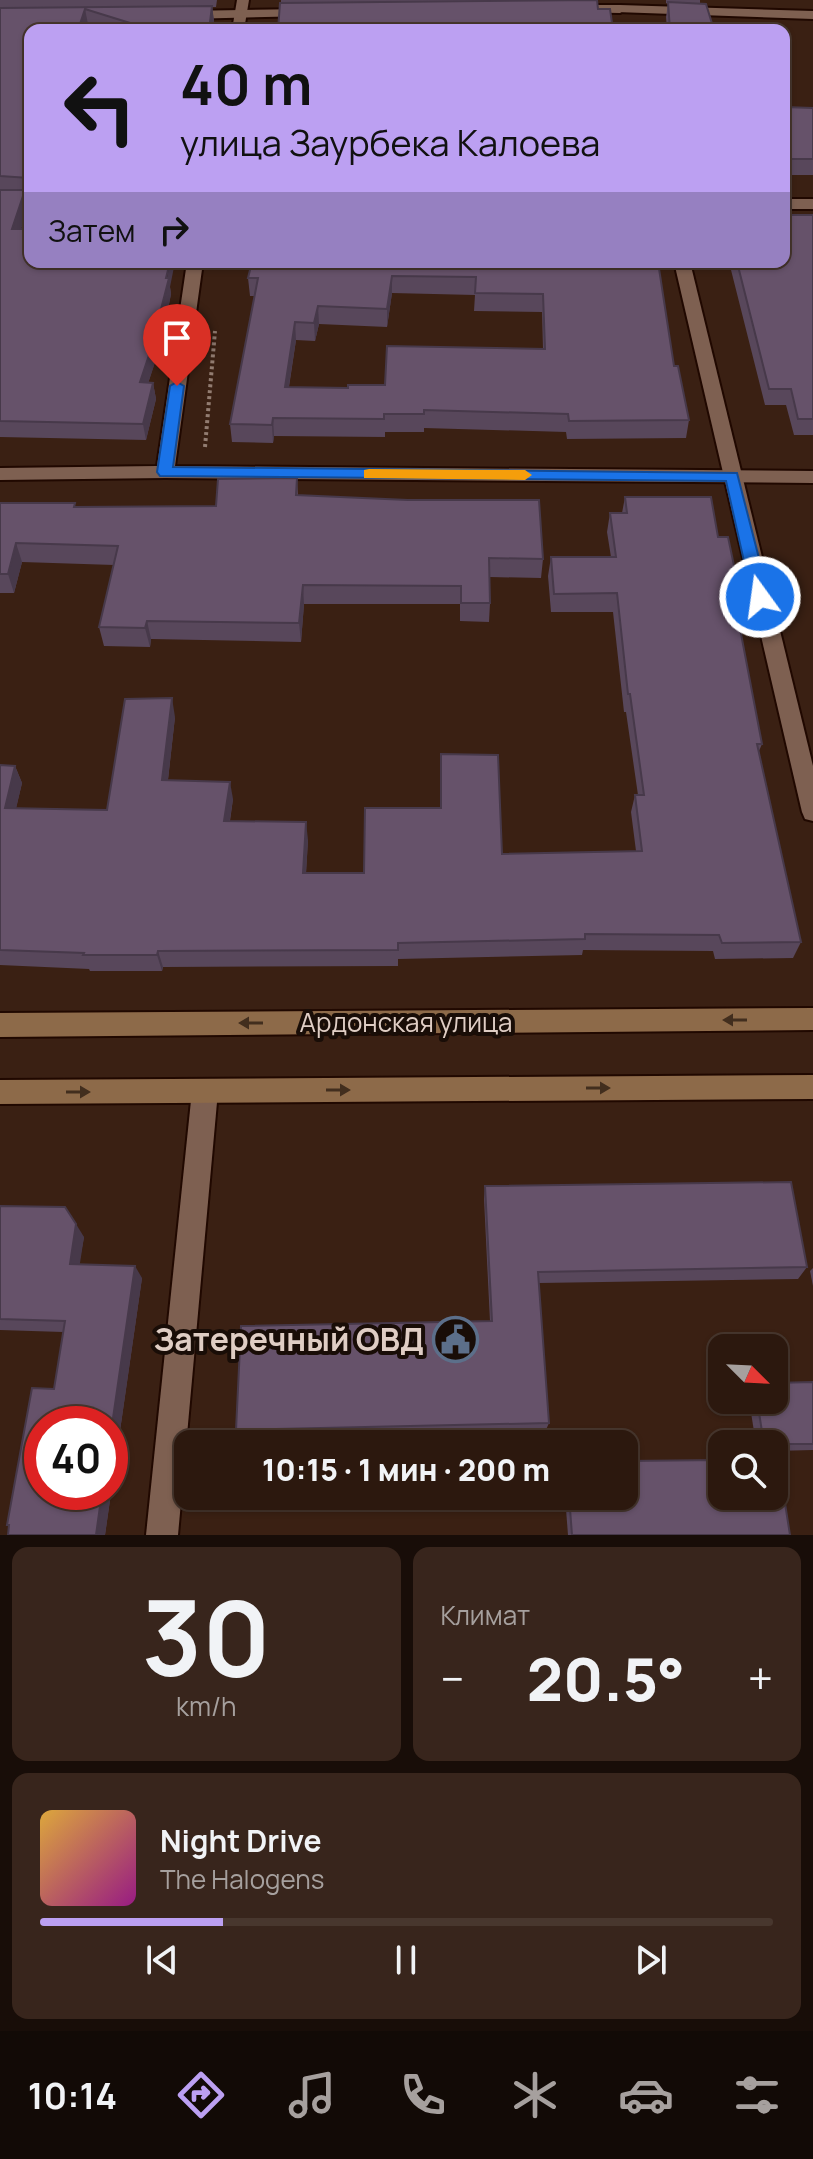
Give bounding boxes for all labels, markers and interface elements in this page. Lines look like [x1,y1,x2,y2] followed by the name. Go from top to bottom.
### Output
[180,45,312,122] text: 40 m
[48,56,152,160] icon: left
[180,118,600,167] text: улица Заурбека Калоева
[152,208,196,252] icon: right
[48,210,136,251] text: Затем
[143,304,211,386] pin
[155,316,199,360] icon: arrive
[718,555,802,639] position arrow
[300,1004,512,1040] street label: Ардонская улица
[722,1014,747,1026] one-way arrow
[238,1017,263,1029] one-way arrow
[586,1082,611,1094] one-way arrow
[326,1084,351,1096] one-way arrow
[66,1086,91,1098] one-way arrow
[431,1315,479,1363] public building icon: Затеречный ОВД
[153,1317,424,1361] place label: Затеречный ОВД
[708,1334,788,1414] north arrow
[708,1334,788,1510] map controls
[24,1406,128,1510] speed limit sign: 40
[708,1430,788,1510] button: search
[262,1449,550,1490] text: 10:15 · 1 мин · 200 m
[142,1565,271,1707] text: 30
[441,1597,530,1633] text: Климат
[527,1637,685,1719] text: 20.5°
[441,1648,464,1708] text: −
[748,1648,773,1708] text: +
[176,1688,236,1724] text: km/h
[160,1820,322,1861] text: Night Drive
[160,1861,324,1897] text: The Halogens
[140,1938,184,1982] icon: previous
[384,1938,428,1982] icon: pause
[629,1938,673,1982] icon: next
[173,2067,229,2123] icon: directions
[284,2067,340,2123] icon: music
[395,2067,451,2123] icon: phone
[507,2067,563,2123] icon: climate
[618,2067,674,2123] icon: car
[729,2067,785,2123] icon: filters
[28,2071,117,2120] text: 10:14

